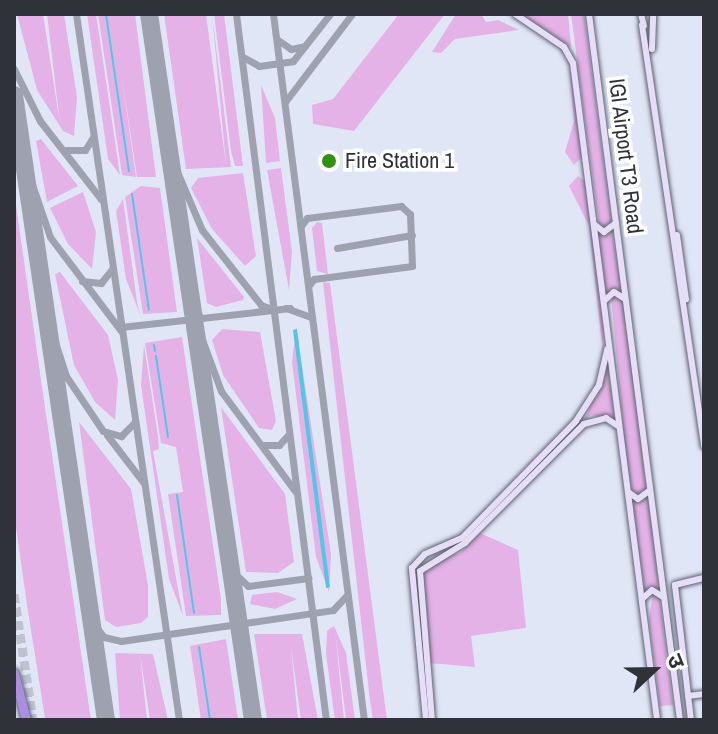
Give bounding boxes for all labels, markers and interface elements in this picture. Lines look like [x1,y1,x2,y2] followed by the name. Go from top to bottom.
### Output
[603,76,649,236] street label: IGI Airport T3 Road
[345,148,454,174] place label: Fire Station 1
[320,152,338,170] marker: Fire Station 1
[614,630,694,710] north arrow
[660,649,693,673] text: उ

